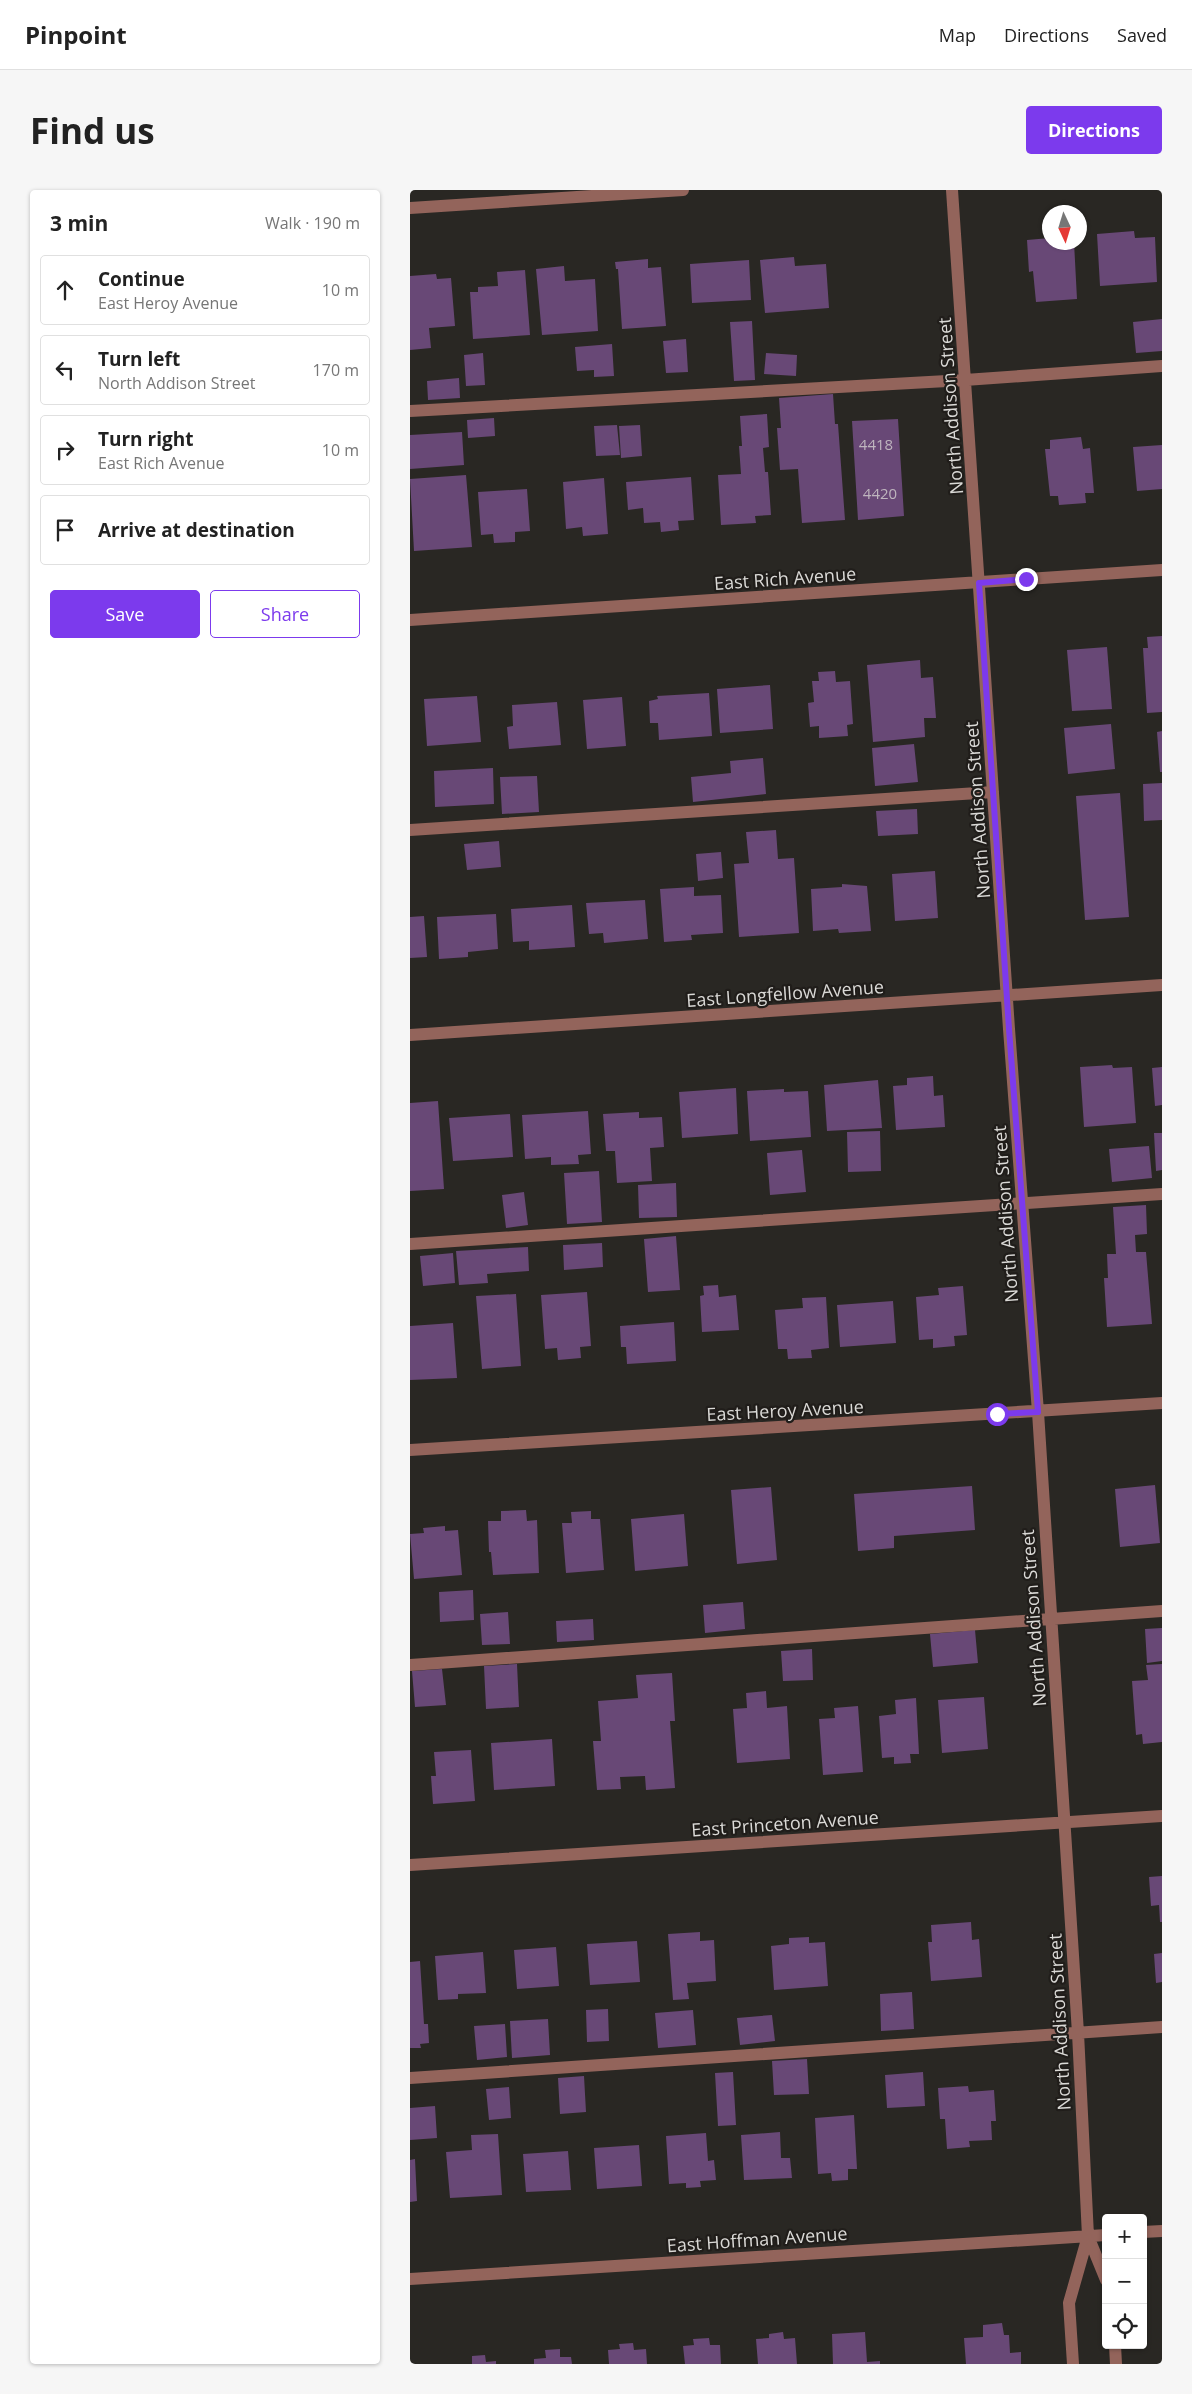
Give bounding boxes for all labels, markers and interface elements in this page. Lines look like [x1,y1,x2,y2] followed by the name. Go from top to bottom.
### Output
[25,18,127,51] text: Pinpoint
[939,23,976,47] text: Map
[1004,23,1089,47] text: Directions
[1117,23,1167,47] text: Saved
[1026,106,1162,154] button: Directions
[30,107,155,154] text: Find us
[1042,205,1087,250] north arrow
[50,209,108,237] text: 3 min
[265,212,360,234] text: Walk · 190 m
[98,266,185,292] text: Continue
[51,276,79,304] icon: ahead
[322,279,359,301] text: 10 m
[98,292,238,314] text: East Heroy Avenue
[932,317,968,495] street label: North Addison Street
[98,346,180,372] text: Turn left
[51,356,79,384] icon: left
[313,359,359,381] text: 170 m
[98,372,256,394] text: North Addison Street
[98,426,193,452] text: Turn right
[859,434,893,454] house number: 4418
[51,436,79,464] icon: right
[322,439,359,461] text: 10 m
[98,452,225,474] text: East Rich Avenue
[863,483,897,503] house number: 4420
[51,516,79,544] icon: arrive
[98,517,295,543] text: Arrive at destination
[713,561,857,595] street label: East Rich Avenue
[1015,568,1038,591] route end
[50,590,200,638] button: Save
[210,590,360,638] button: Share
[959,721,995,899] street label: North Addison Street
[685,974,885,1012] street label: East Longfellow Avenue
[987,1125,1023,1303] street label: North Addison Street
[706,1394,864,1426] street label: East Heroy Avenue
[986,1403,1009,1426] route start
[1015,1529,1051,1707] street label: North Addison Street
[690,1804,880,1842] street label: East Princeton Avenue
[1042,1933,1076,2111] street label: North Addison Street
[1102,2214,1147,2349] map controls
[1102,2214,1147,2259] button: +
[666,2221,848,2257] street label: East Hoffman Avenue
[1102,2259,1147,2304] button: −
[1102,2304,1147,2349] button: locate

